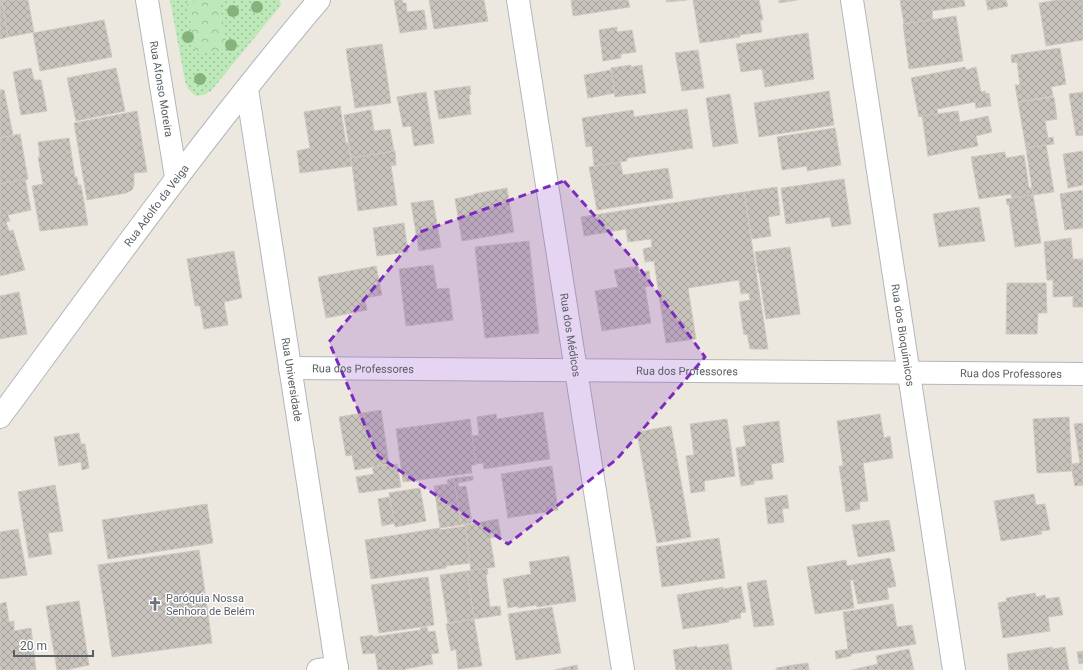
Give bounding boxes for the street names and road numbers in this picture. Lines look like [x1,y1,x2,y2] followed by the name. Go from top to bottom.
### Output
[147,40,175,138] street label: Rua Afonso Moreira
[122,162,192,249] street label: Rua Adolfo da Veiga
[888,283,917,388] street label: Rua dos Bioquímicos
[557,292,583,378] street label: Rua dos Médicos
[279,337,304,423] street label: Rua Universidade
[312,362,414,376] street label: Rua dos Professores
[636,365,738,378] street label: Rua dos Professores
[960,367,1062,381] street label: Rua dos Professores

